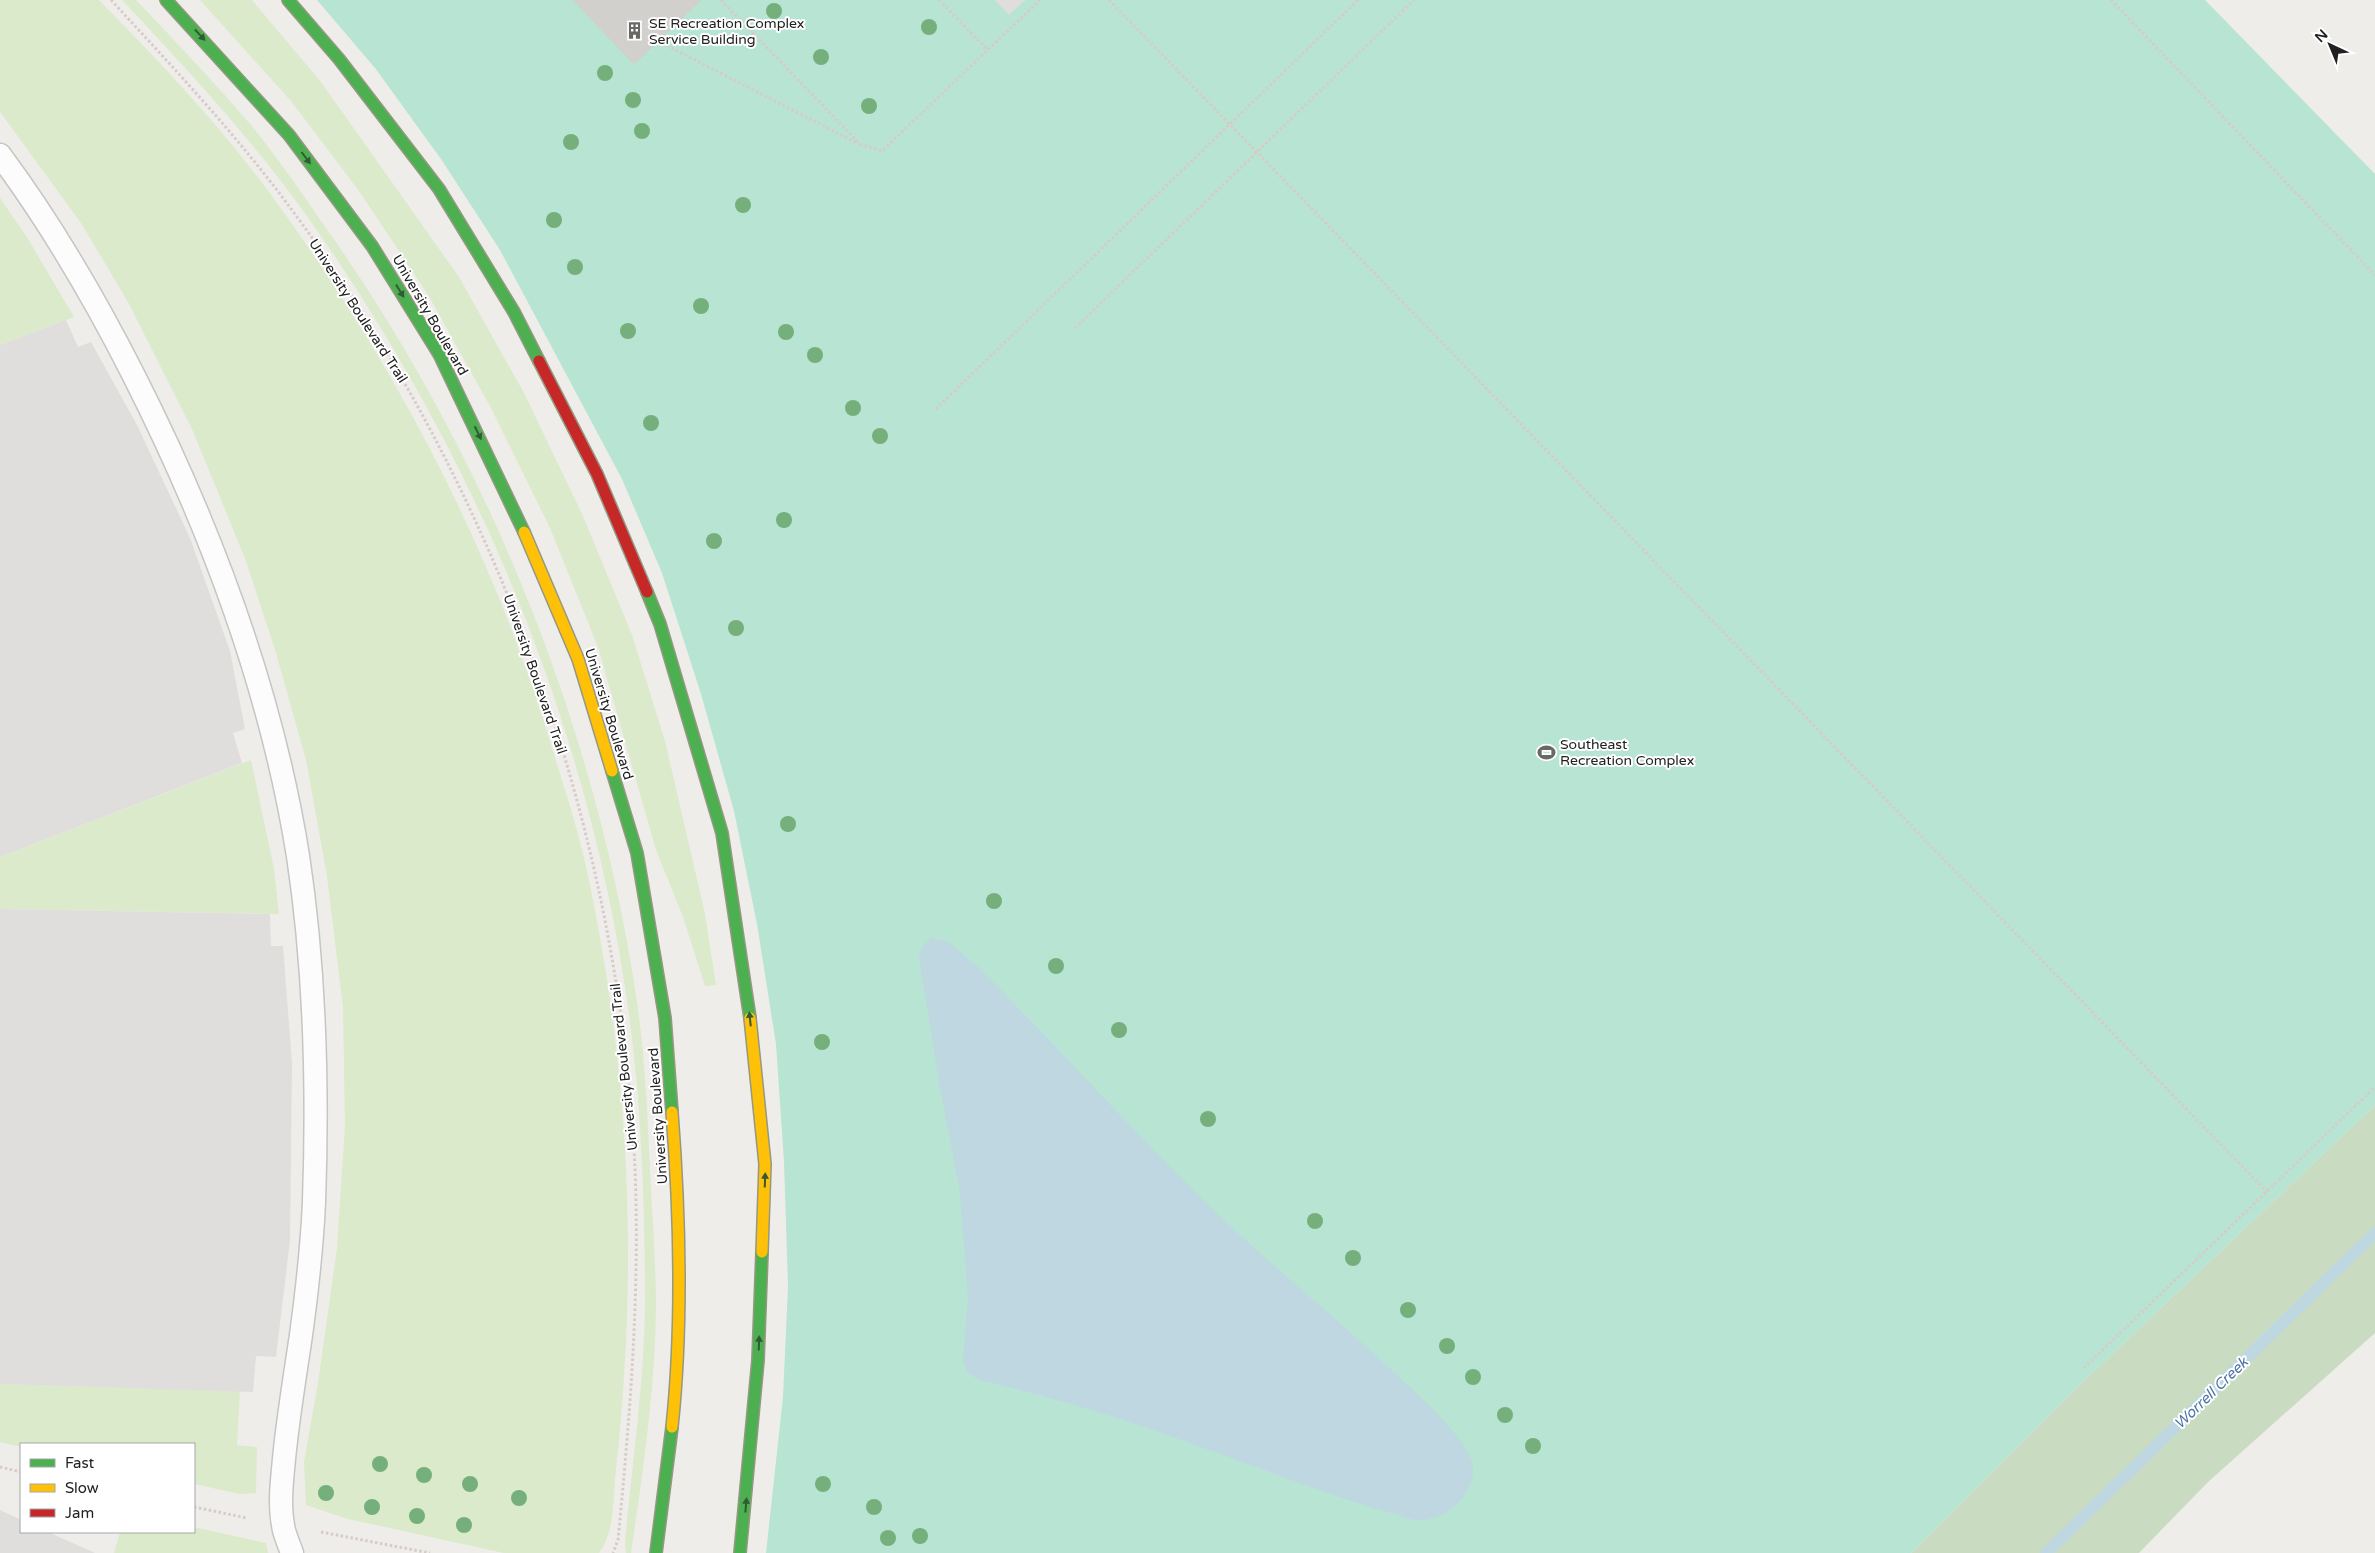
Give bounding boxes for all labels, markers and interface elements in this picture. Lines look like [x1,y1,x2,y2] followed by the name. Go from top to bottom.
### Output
[649,15,804,48] place label: SE Recreation Complex Service Building
[2305,20,2355,70] north arrow
[625,21,645,41] building icon: SE Recreation Complex Service Building
[2311,26,2331,46] text: N
[194,29,206,41] one-way arrow
[301,151,312,164] one-way arrow
[305,236,411,386] street label: University Boulevard Trail
[388,252,472,378] street label: University Boulevard
[395,284,405,297] one-way arrow
[474,426,482,440] one-way arrow
[500,592,570,756] street label: University Boulevard Trail
[581,646,637,782] street label: University Boulevard
[1560,736,1694,769] place label: Southeast Recreation Complex
[1536,742,1556,762] sports icon: Southeast Recreation Complex
[607,982,641,1152] street label: University Boulevard Trail
[746,1010,754,1026] one-way arrow
[645,1047,671,1185] street label: University Boulevard
[761,1172,769,1188] one-way arrow
[755,1334,763,1350] one-way arrow
[2170,1352,2253,1433] water label: Worrell Creek
[20,1443,195,1533] legend
[65,1454,95,1472] text: Fast
[65,1479,99,1497] text: Slow
[742,1496,750,1512] one-way arrow
[65,1504,94,1522] text: Jam

